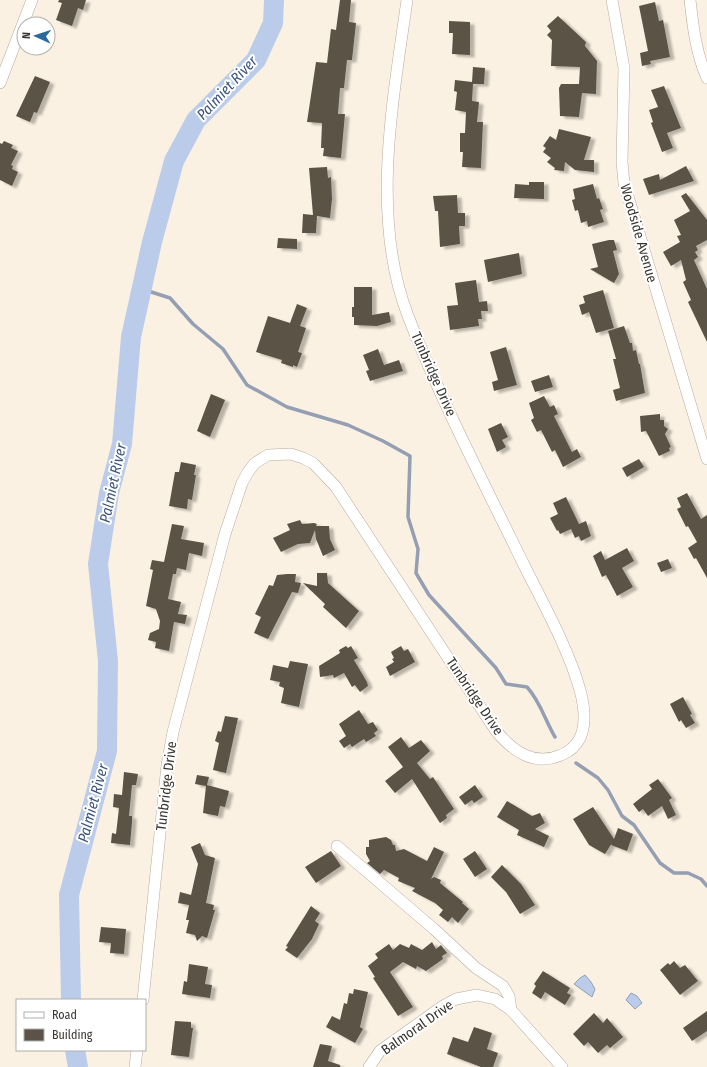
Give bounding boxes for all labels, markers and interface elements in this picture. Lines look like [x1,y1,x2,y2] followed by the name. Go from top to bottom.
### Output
[16,16,56,56] north arrow
[20,32,33,39] text: N
[193,52,262,124] water label: Palmiet River
[616,182,661,285] street label: Woodside Avenue
[407,330,460,419] street label: Tunbridge Drive
[96,441,130,524] water label: Palmiet River
[442,654,507,738] street label: Tunbridge Drive
[153,740,180,832] street label: Tunbridge Drive
[74,761,112,844] water label: Palmiet River
[378,996,457,1058] street label: Balmoral Drive
[16,999,146,1051] legend
[52,1008,77,1022] text: Road
[52,1028,93,1042] text: Building

